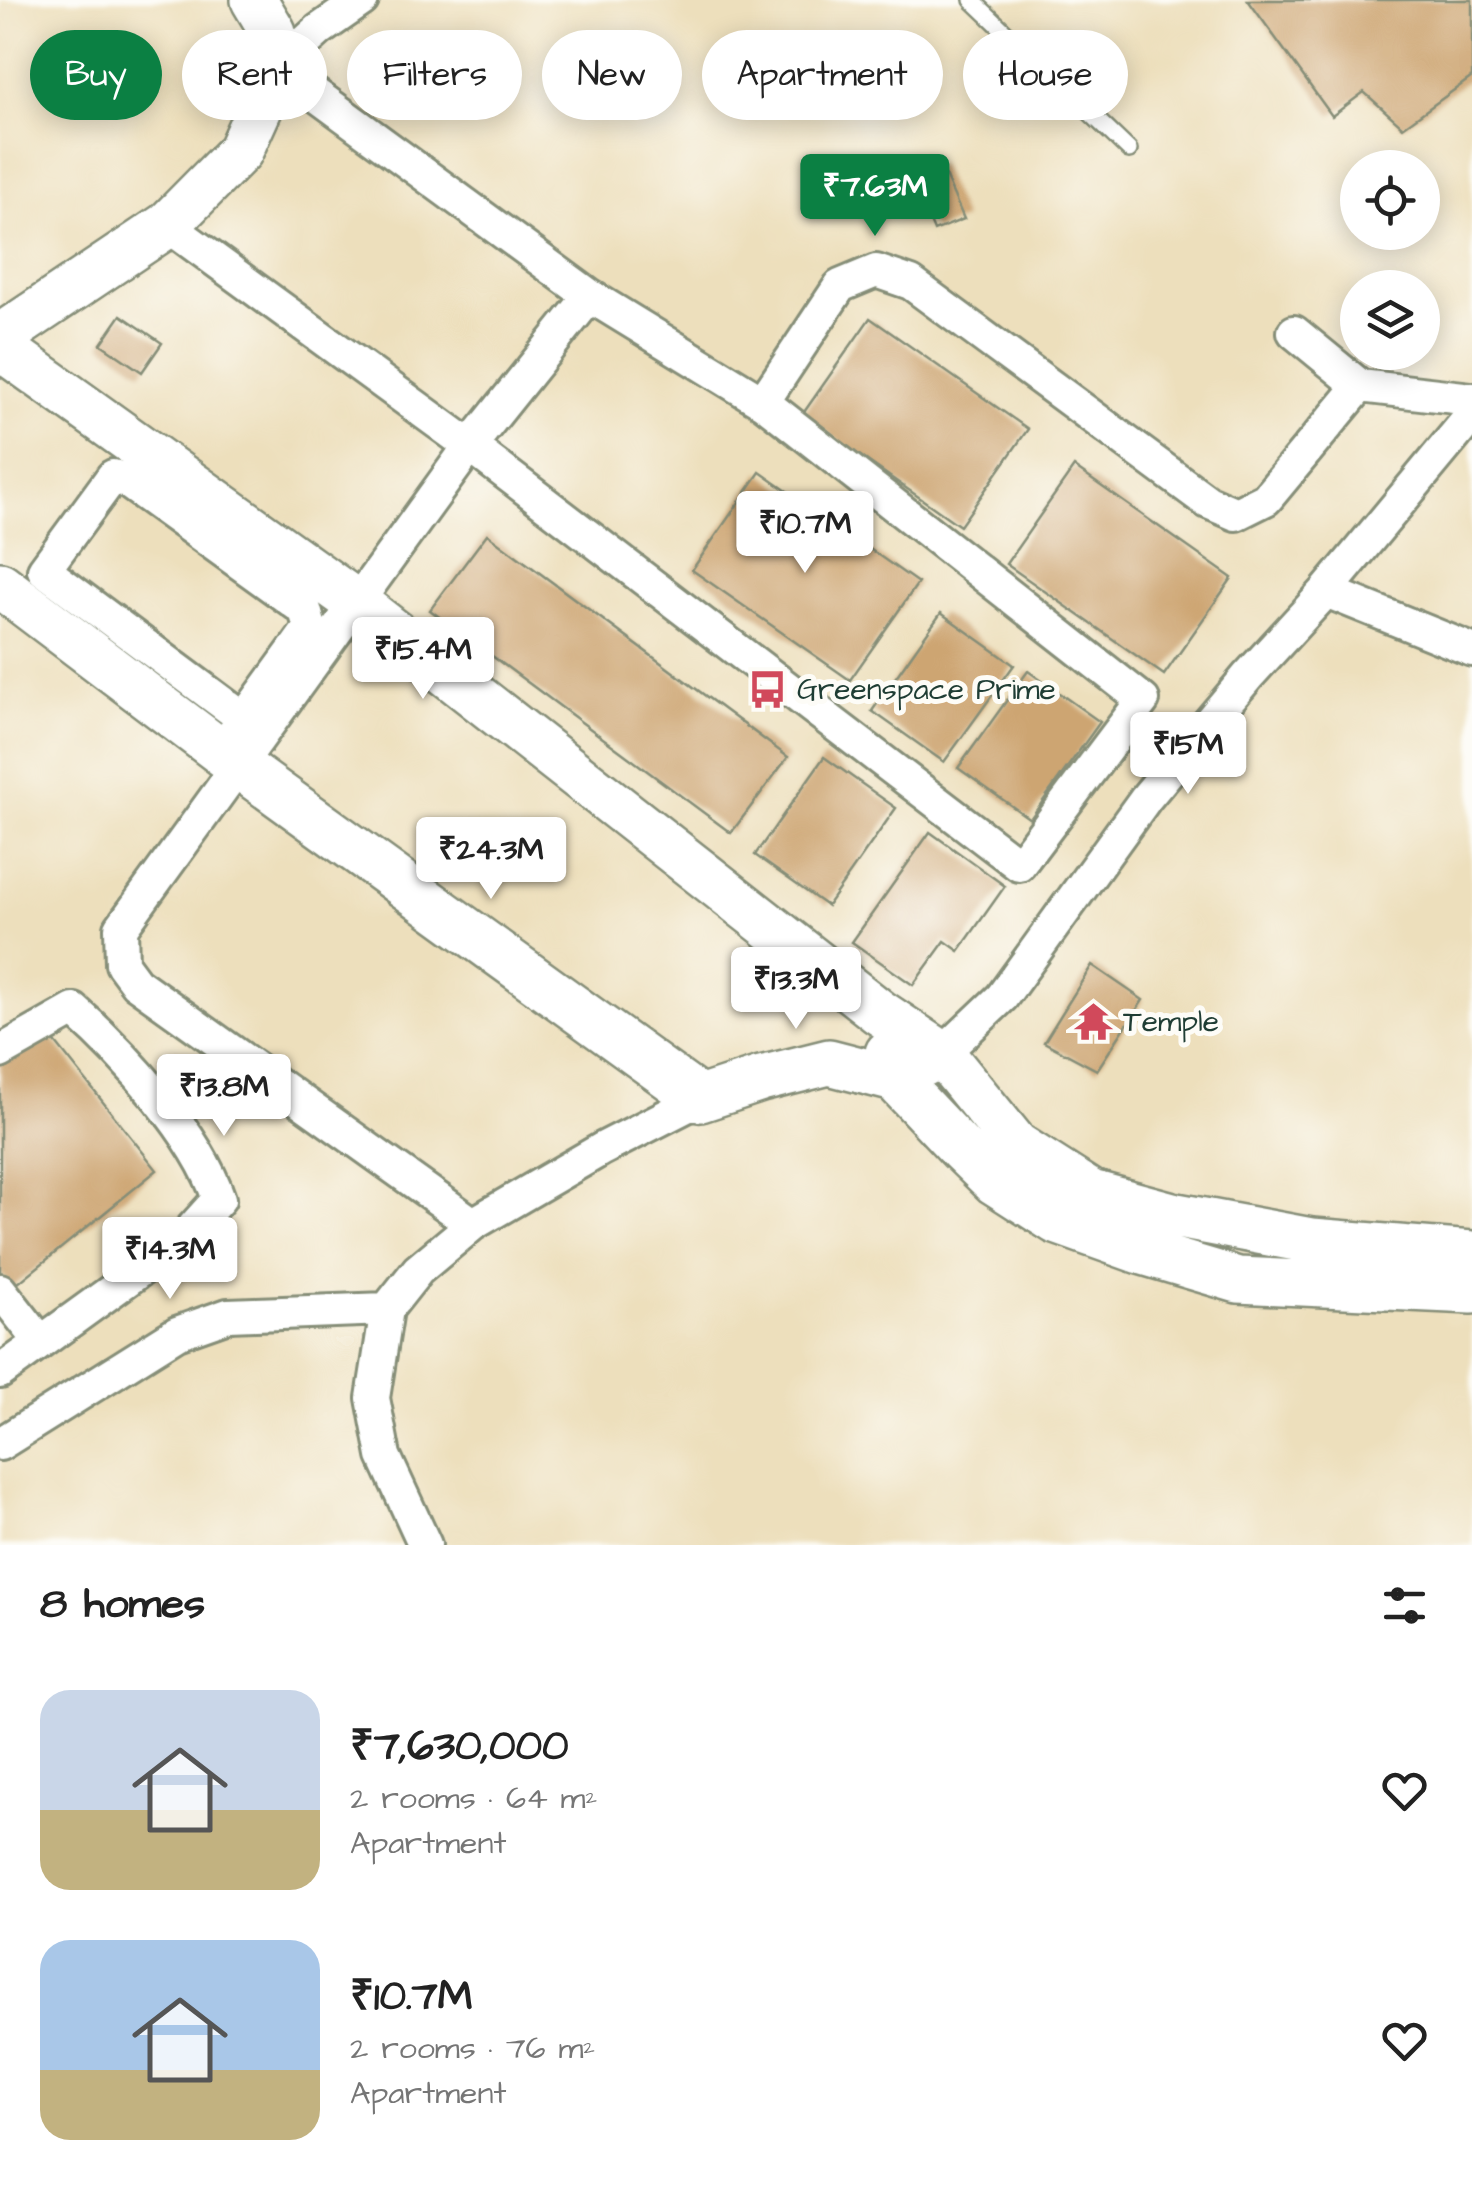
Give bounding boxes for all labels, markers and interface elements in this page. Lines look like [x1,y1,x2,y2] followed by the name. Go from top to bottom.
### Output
[30,30,162,120] chip: Buy
[182,30,327,120] chip: Rent
[347,30,522,120] chip: Filters
[542,30,682,120] chip: New
[702,30,943,120] chip: Apartment
[963,30,1128,120] chip: House
[1340,150,1440,370] map controls
[1340,150,1440,250] button: locate
[794,154,956,239] pin: ₹7.63M
[822,164,928,209] text: ₹7.63M
[1340,270,1440,370] button: layers
[724,491,886,576] pin: ₹10.7M
[758,501,852,546] text: ₹10.7M
[342,617,504,702] pin: ₹15.4M
[374,627,472,672] text: ₹15.4M
[746,668,788,710] bus stop icon: Greenspace Prime
[797,669,1056,711] place label: Greenspace Prime
[1129,712,1247,797] pin: ₹15M
[1152,722,1224,767] text: ₹15M
[410,817,572,902] pin: ₹24.3M
[438,827,544,872] text: ₹24.3M
[715,947,877,1032] pin: ₹13.3M
[753,957,839,1002] text: ₹13.3M
[1072,1000,1114,1042] temple icon: Temple
[1123,1001,1219,1043] place label: Temple
[143,1054,305,1139] pin: ₹13.8M
[179,1064,269,1109] text: ₹13.8M
[89,1217,251,1302] pin: ₹14.3M
[124,1227,216,1272] text: ₹14.3M
[40,1576,205,1634] text: 8 homes
[1377,1578,1432,1633] icon: filters
[350,1718,568,1776] text: ₹7,630,000
[120,1730,240,1850] icon: home
[1377,1763,1432,1818] icon: heart
[350,1776,597,1821] text: 2 rooms · 64 m²
[350,1821,506,1866] text: Apartment
[350,1968,472,2026] text: ₹10.7M
[120,1980,240,2100] icon: home
[1377,2013,1432,2068] icon: heart
[350,2026,595,2071] text: 2 rooms · 76 m²
[350,2071,506,2116] text: Apartment

